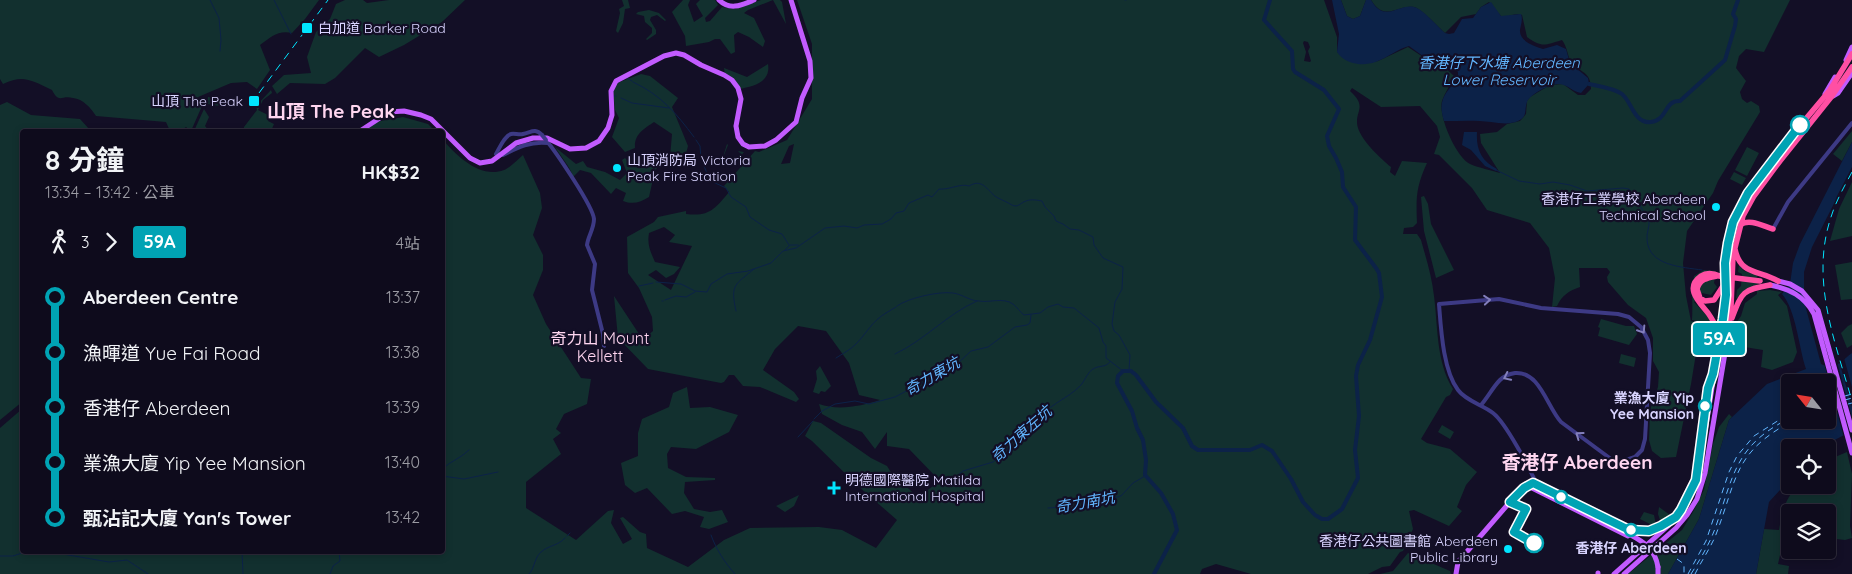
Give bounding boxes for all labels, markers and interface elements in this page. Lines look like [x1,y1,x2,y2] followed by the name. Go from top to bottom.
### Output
[318,19,446,37] place label: 白加道 Barker Road
[300,21,314,35] marker: 白加道 Barker Road
[1418,53,1580,89] water label: 香港仔下水塘 Aberdeen Lower Reservoir
[151,92,243,110] place label: 山頂 The Peak
[247,94,261,108] marker: 山頂 The Peak
[267,99,395,123] district label: 山頂 The Peak
[1790,115,1810,135] unlabelled marker
[45,142,124,177] text: 8 分鐘
[627,151,750,185] place label: 山頂消防局 Victoria Peak Fire Station
[362,160,420,184] text: HK$32
[611,162,623,174] marker: 山頂消防局 Victoria Peak Fire Station
[45,182,174,202] text: 13:34 – 13:42 · 公車
[1541,190,1706,224] place label: 香港仔工業學校 Aberdeen Technical School
[1710,201,1722,213] marker: 香港仔工業學校 Aberdeen Technical School
[45,228,73,256] icon: walk
[97,228,125,256] icon: forward
[143,230,176,253] text: 59A
[81,232,89,252] text: 3
[396,233,420,253] text: 4站
[83,285,238,309] text: Aberdeen Centre
[386,287,420,307] text: 13:37
[1484,295,1492,306] one-way arrow
[1690,323,1748,355] line badge: 59A
[1636,324,1645,334] one-way arrow
[1703,327,1735,350] text: 59A
[550,328,650,366] district label: 奇力山 Mount Kellett
[83,341,260,365] text: 漁暉道 Yue Fai Road
[386,342,420,362] text: 13:38
[901,352,964,399] water label: 奇力東坑
[1504,371,1513,381] one-way arrow
[1781,374,1836,429] north arrow
[1781,374,1836,559] map controls
[1610,389,1694,423] place label: 業漁大廈 Yip Yee Mansion
[83,396,231,420] text: 香港仔 Aberdeen
[385,397,420,417] text: 13:39
[1698,399,1712,413] marker: 業漁大廈 Yip Yee Mansion
[987,401,1057,466] water label: 奇力東左坑
[1576,433,1585,441] one-way arrow
[1781,439,1836,494] button: locate
[1501,450,1653,474] district label: 香港仔 Aberdeen
[83,451,306,475] text: 業漁大廈 Yip Yee Mansion
[385,452,420,472] text: 13:40
[845,471,984,505] place label: 明德國際醫院 Matilda International Hospital
[827,481,841,495] marker: 明德國際醫院 Matilda International Hospital
[1054,487,1118,517] water label: 奇力南坑
[1554,490,1568,504] unlabelled marker
[1781,504,1836,559] button: layers
[83,506,291,530] text: 甄沾記大廈 Yan's Tower
[385,507,420,527] text: 13:42
[1624,523,1638,537] marker: 香港仔 Aberdeen
[1319,532,1498,566] place label: 香港仔公共圖書館 Aberdeen Public Library
[1524,533,1544,553] unlabelled marker
[1575,539,1687,557] place label: 香港仔 Aberdeen
[1502,543,1514,555] marker: 香港仔公共圖書館 Aberdeen Public Library

